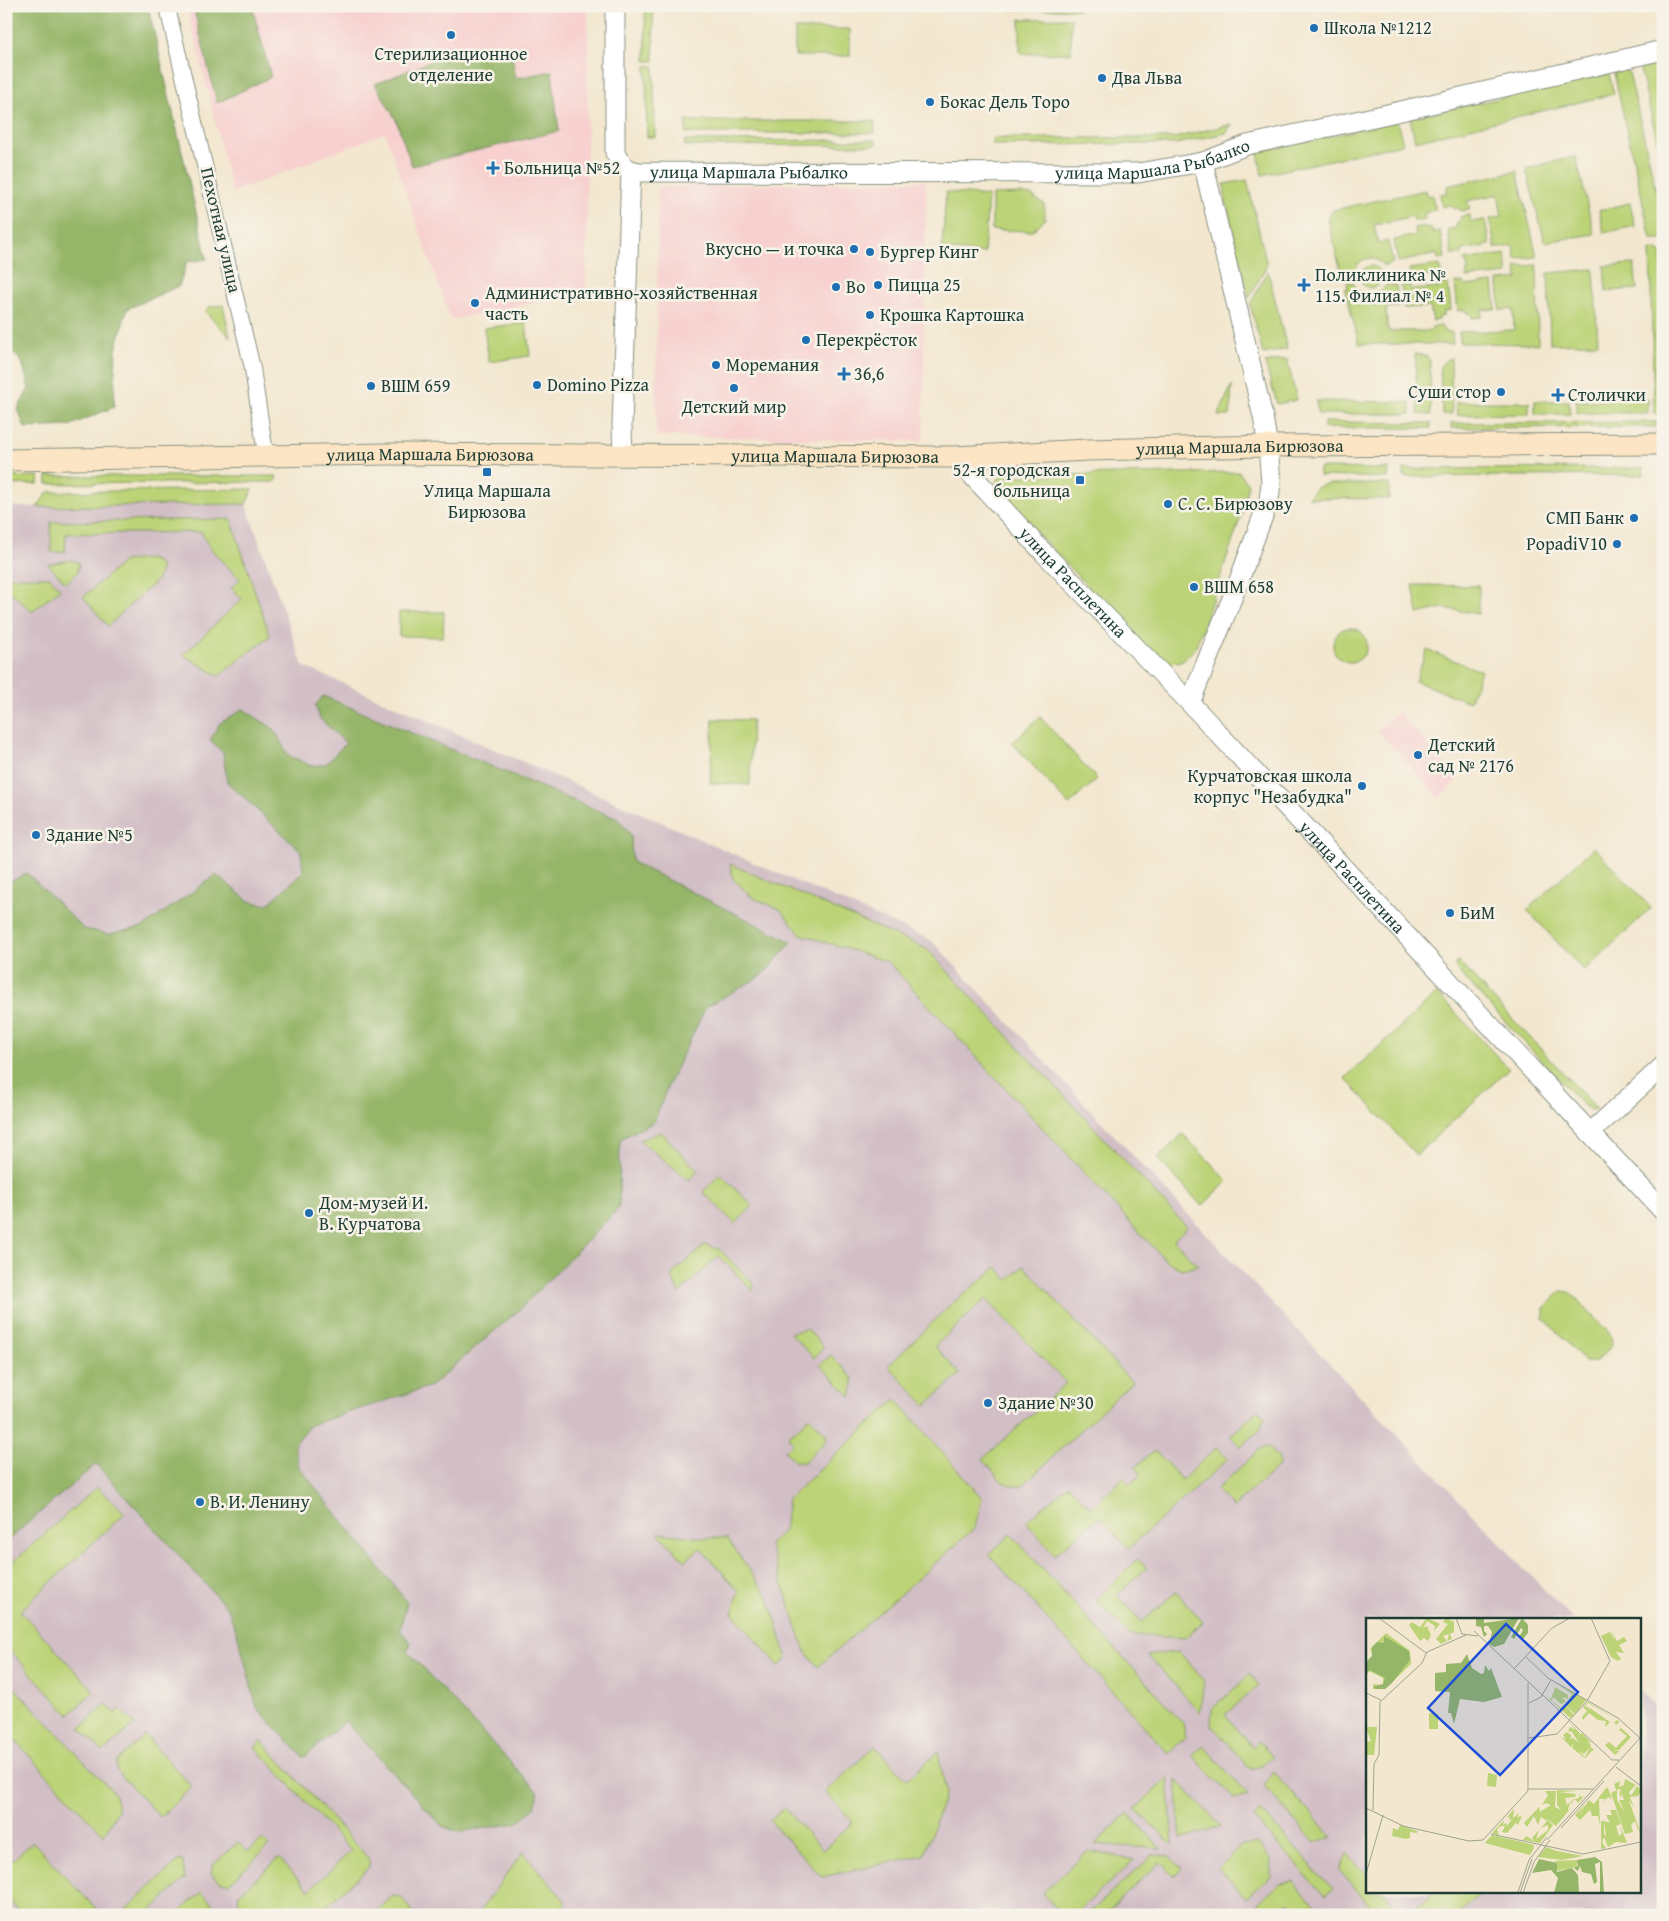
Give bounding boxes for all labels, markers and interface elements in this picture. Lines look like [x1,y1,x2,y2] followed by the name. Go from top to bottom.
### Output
[1324,14,1432,41] place label: Школа №1212
[1308,22,1320,34] marker: Школа №1212
[445,29,457,41] marker: Стерилизационное отделение
[375,40,527,88] place label: Стерилизационное отделение
[1111,64,1183,91] place label: Два Льва
[1096,72,1108,84] marker: Два Льва
[940,88,1070,115] place label: Бокас Дель Торо
[924,96,936,108] marker: Бокас Дель Торо
[1054,131,1254,186] street label: улица Маршала Рыбалко
[504,154,620,181] place label: Больница №52
[649,158,848,185] street label: улица Маршала Рыбалко
[486,161,500,175] marker: Больница №52
[194,165,249,296] street label: Пехотная улица
[705,235,844,262] place label: Вкусно — и точка
[880,238,979,265] place label: Бургер Кинг
[848,243,860,255] marker: Вкусно — и точка
[864,246,876,258] marker: Бургер Кинг
[1315,261,1447,309] place label: Поликлиника № 115. Филиал № 4
[888,271,961,298] place label: Пицца 25
[846,273,865,300] place label: Bo
[1297,278,1311,292] marker: Поликлиника № 115. Филиал № 4
[485,279,758,327] place label: Административно-хозяйственная часть
[872,279,884,291] marker: Пицца 25
[830,281,842,293] marker: Bo
[469,297,481,309] marker: Административно-хозяйственная часть
[880,301,1025,328] place label: Крошка Картошка
[864,309,876,321] marker: Крошка Картошка
[816,326,918,353] place label: Перекрёсток
[800,334,812,346] marker: Перекрёсток
[726,351,819,378] place label: Моремания
[710,359,722,371] marker: Моремания
[854,360,884,387] place label: 36,6
[838,368,850,380] marker: 36,6
[547,371,650,398] place label: Domino Pizza
[381,372,450,399] place label: BШМ 659
[1408,378,1491,405] place label: Суши стор
[531,379,543,391] marker: Domino Pizza
[365,380,377,392] marker: BШМ 659
[1568,381,1646,408] place label: Столички
[728,382,740,394] marker: Детский мир
[1495,386,1507,398] marker: Суши стор
[1552,389,1564,401] marker: Столички
[681,393,787,420] place label: Детский мир
[1135,432,1344,462] street label: улица Маршала Бирюзова
[325,440,534,468] street label: улица Маршала Бирюзова
[730,442,939,470] street label: улица Маршала Бирюзова
[953,456,1070,504] place label: 52-я городская больница
[481,466,493,478] marker: Улица Маршала Бирюзова
[1074,474,1086,486] marker: 52-я городская больница
[423,477,551,525] place label: Улица Маршала Бирюзова
[1178,490,1293,517] place label: С. С. Бирюзову
[1162,498,1174,510] marker: С. С. Бирюзову
[1546,504,1625,531] place label: СМП Банк
[1628,512,1640,524] marker: СМП Банк
[1012,519,1134,644] street label: улица Расплетина
[1526,530,1607,557] place label: PopadiV10
[1611,538,1623,550] marker: PopadiV10
[1204,573,1274,600] place label: ВШM 658
[1188,581,1200,593] marker: ВШM 658
[1427,731,1514,779] place label: Детский сад № 2176
[1412,749,1424,761] marker: Детский сад № 2176
[1187,762,1352,810] place label: Курчатовская школа корпус "Незабудка"
[1356,780,1368,792] marker: Курчатовская школа корпус "Незабудка"
[1292,813,1412,940] street label: улица Расплетина
[46,821,133,848] place label: Здание №5
[30,829,42,841] marker: Здание №5
[1460,899,1495,926] place label: БиМ
[1444,907,1456,919] marker: БиМ
[318,1189,428,1237] place label: Дом-музей И. В. Курчатова
[303,1207,315,1219] marker: Дом-музей И. В. Курчатова
[998,1389,1094,1416] place label: Здание №30
[982,1397,994,1409] marker: Здание №30
[210,1488,310,1515] place label: В. И. Ленину
[194,1496,206,1508] marker: В. И. Ленину
[1366,1618,1642,1894] inset map

